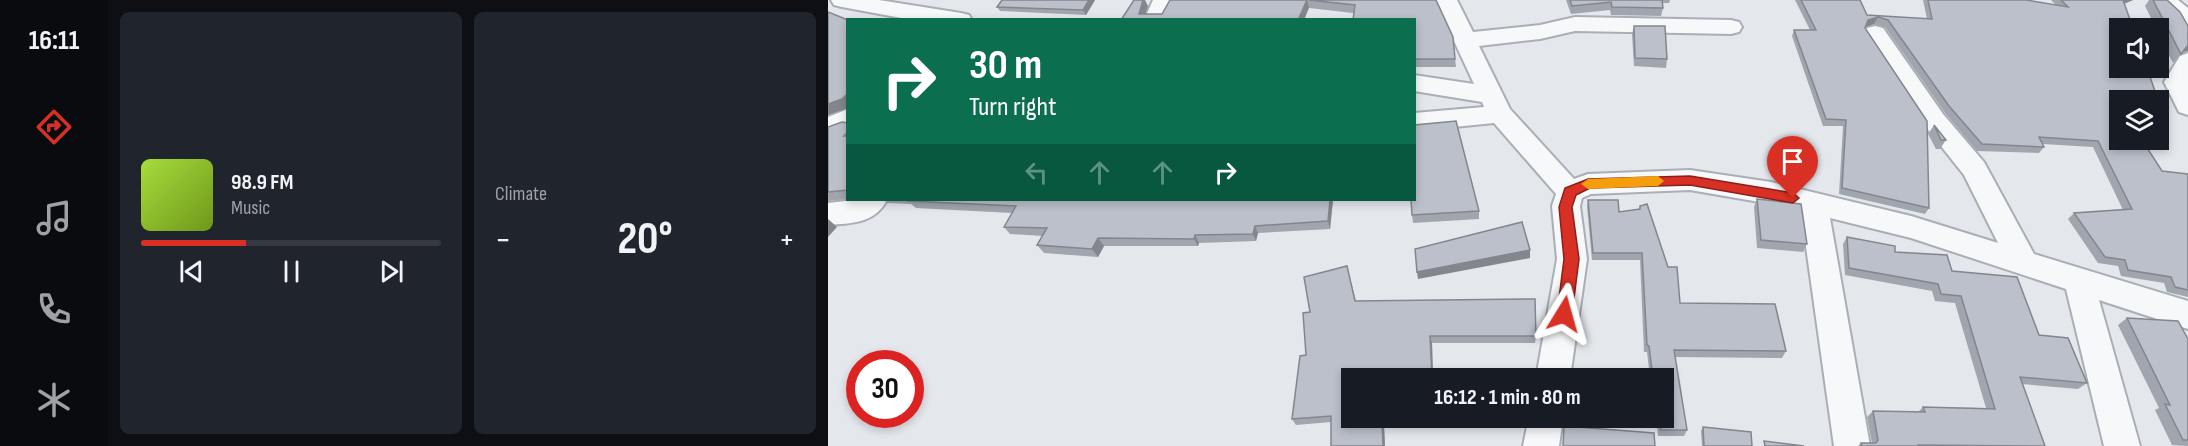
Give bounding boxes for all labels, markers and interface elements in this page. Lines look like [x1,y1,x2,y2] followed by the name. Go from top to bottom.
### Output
[2109,18,2169,150] map controls
[2109,18,2169,78] button: sound
[29,25,79,57] text: 16:11
[969,40,1042,91] text: 30 m
[870,42,948,120] icon: right
[2109,90,2169,150] button: layers
[969,91,1056,123] text: Turn right
[33,106,75,148] icon: directions
[1767,136,1818,198] pin
[1776,145,1809,178] icon: arrive
[1020,156,1053,189] icon: left
[1083,156,1116,189] icon: ahead
[1146,156,1179,189] icon: ahead
[1209,156,1242,189] icon: right
[231,169,293,196] text: 98.9 FM
[495,182,547,206] text: Climate
[231,196,270,220] text: Music
[33,197,75,239] icon: music
[617,212,673,267] text: 20°
[495,220,511,260] text: −
[779,220,795,260] text: +
[175,255,208,288] icon: previous
[275,255,308,288] icon: pause
[375,255,408,288] icon: next
[1532,282,1596,346] position arrow
[33,288,75,330] icon: phone
[846,350,924,428] speed limit sign: 30
[33,379,75,421] icon: climate
[1434,384,1581,411] text: 16:12 · 1 min · 80 m

